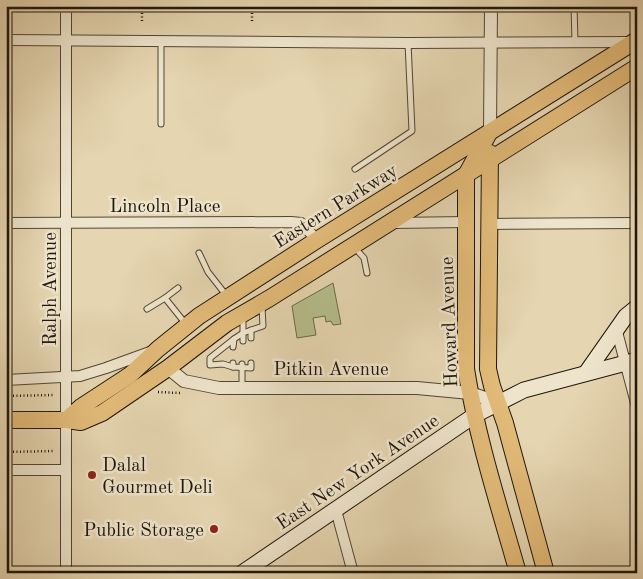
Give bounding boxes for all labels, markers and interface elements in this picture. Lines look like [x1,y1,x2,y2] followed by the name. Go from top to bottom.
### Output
[271,161,402,253] street label: Eastern Parkway
[110,198,221,217] street label: Lincoln Place
[42,232,61,346] street label: Ralph Avenue
[439,256,462,388] street label: Howard Avenue
[273,361,389,380] street label: Pitkin Avenue
[274,412,443,534] street label: East New York Avenue
[102,457,213,498] place label: Dalal Gourmet Deli
[86,469,98,481] marker: Dalal Gourmet Deli
[83,522,204,541] place label: Public Storage
[208,523,220,535] marker: Public Storage

